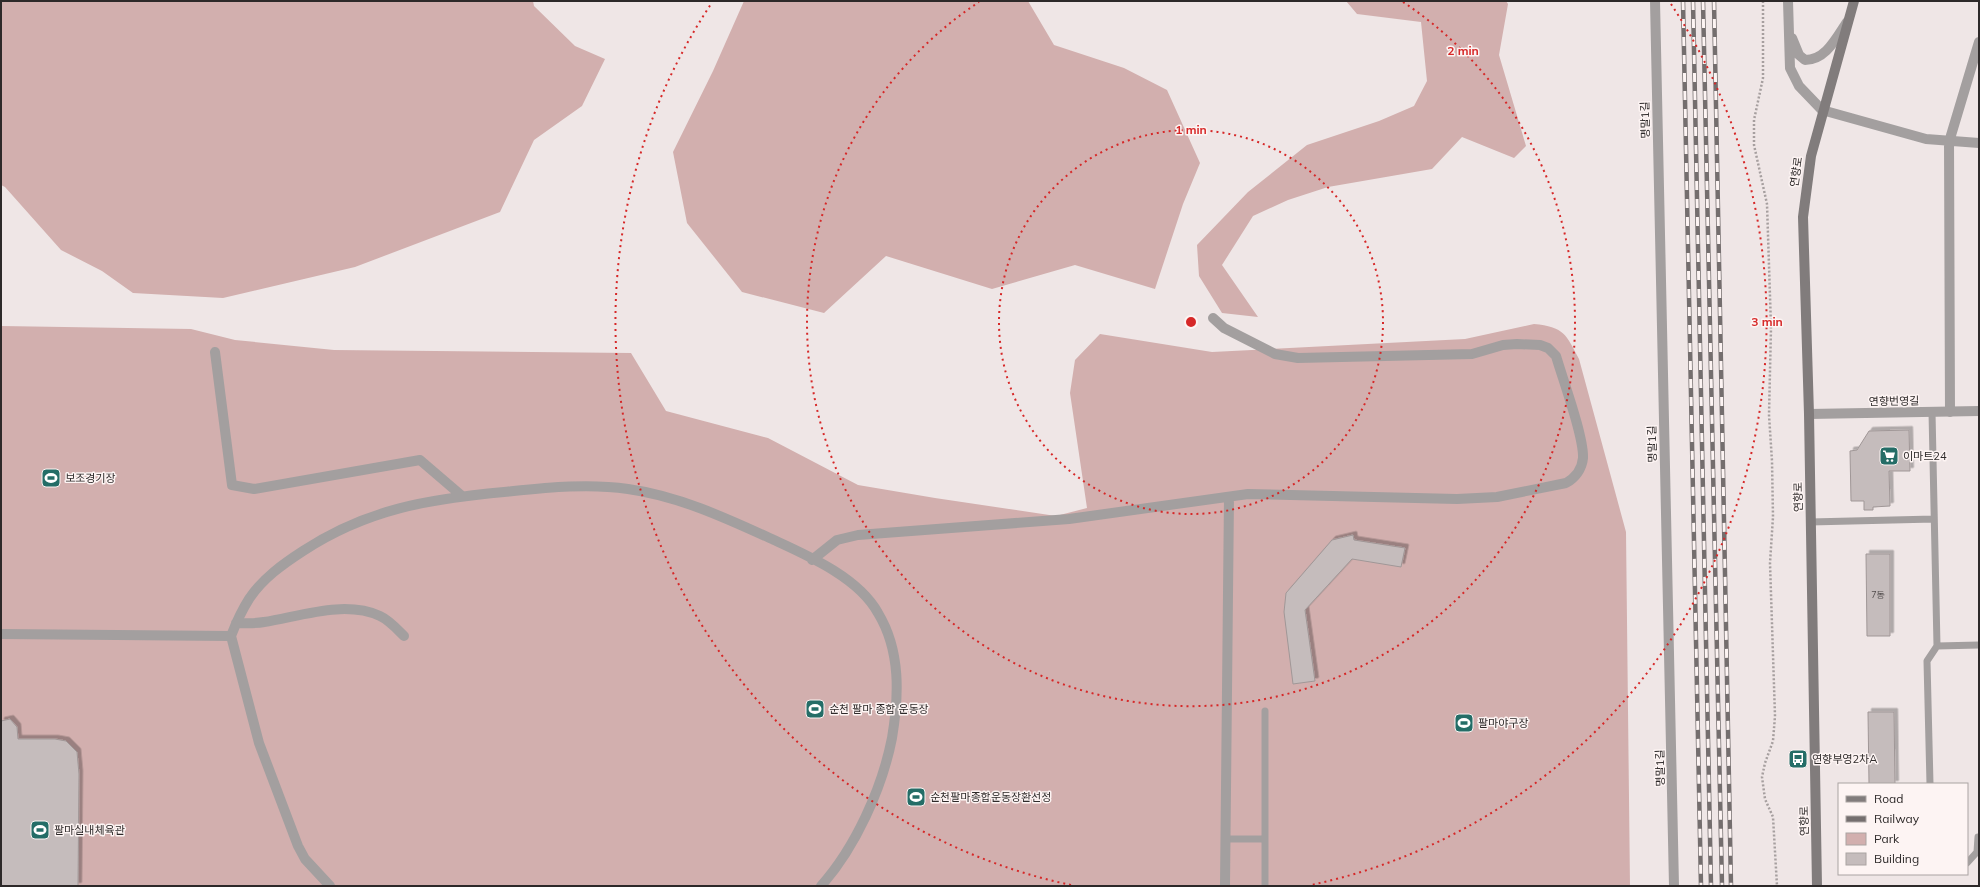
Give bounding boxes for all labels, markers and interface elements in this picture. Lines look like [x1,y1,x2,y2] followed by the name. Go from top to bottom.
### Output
[1447,43,1479,58] text: 2 min
[1638,101,1652,139] street label: 명말1길
[1175,122,1207,137] text: 1 min
[1787,156,1805,188] street label: 연향로
[1751,314,1783,329] text: 3 min
[1184,315,1198,329] centre of rings
[1869,394,1919,408] street label: 연향번영길
[1645,425,1659,463] street label: 명말1길
[1878,445,1900,467] supermarket icon: 이마트24
[1903,449,1947,463] place label: 이마트24
[40,467,62,489] sports icon: 보조경기장
[65,471,116,485] place label: 보조경기장
[1791,482,1805,512] street label: 연향로
[1871,589,1885,600] house number: 7동
[804,698,826,720] sports icon: 순천 팔마 종합 운동장
[829,702,929,716] place label: 순천 팔마 종합 운동장
[1453,712,1475,734] sports icon: 팔마야구장
[1478,716,1529,730] place label: 팔마야구장
[1787,748,1809,770] bus stop icon: 연향부영2차A
[1653,749,1667,787] street label: 명말1길
[1812,752,1877,766] place label: 연향부영2차A
[1838,783,1968,875] legend
[905,786,927,808] sports icon: 순천팔마종합운동장환선정
[930,790,1051,804] place label: 순천팔마종합운동장환선정
[1874,791,1903,806] text: Road
[1797,806,1811,836] street label: 연향로
[1874,811,1920,826] text: Railway
[29,819,51,841] sports icon: 팔마실내체육관
[54,823,125,837] place label: 팔마실내체육관
[1874,831,1900,846] text: Park
[1874,851,1919,866] text: Building

